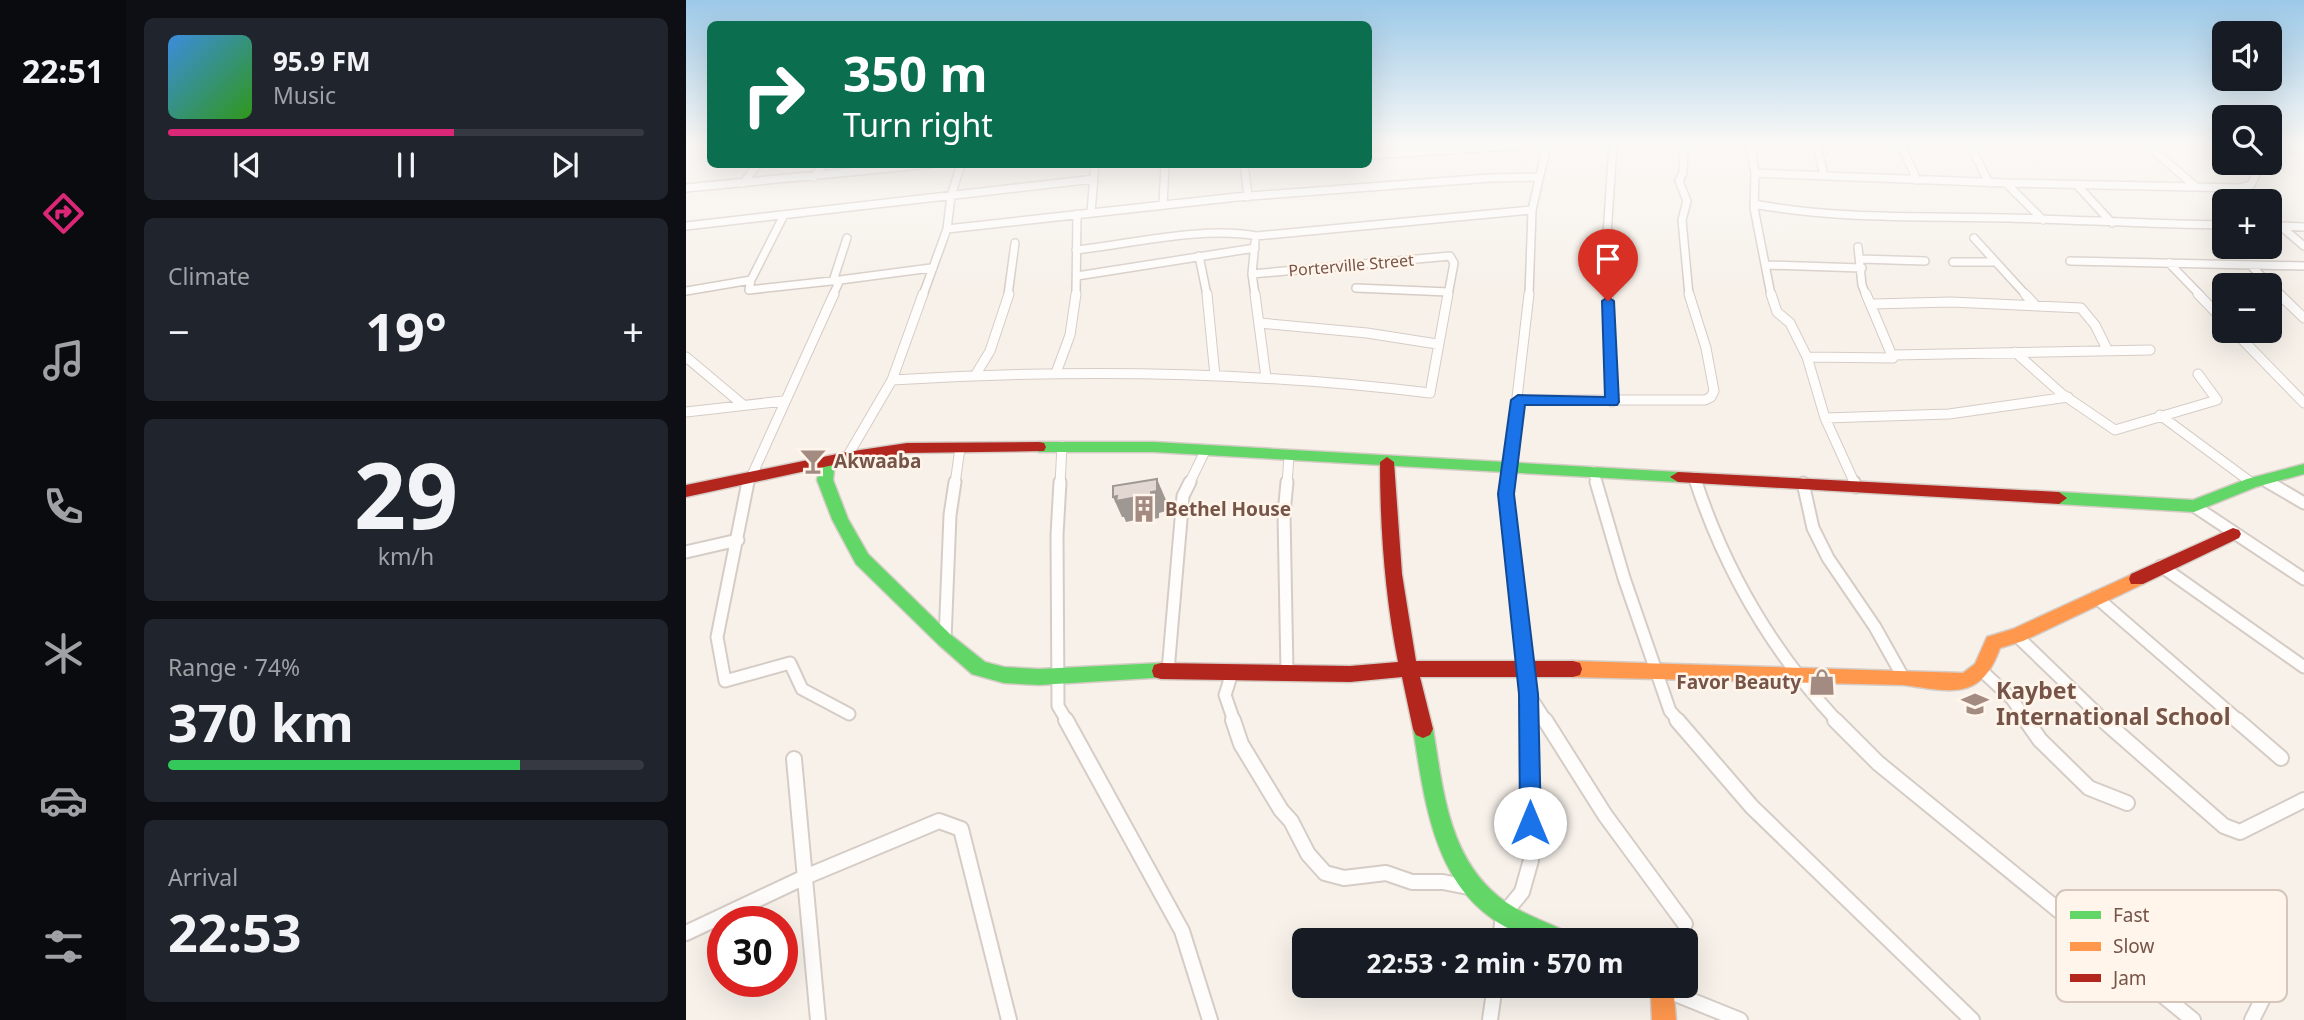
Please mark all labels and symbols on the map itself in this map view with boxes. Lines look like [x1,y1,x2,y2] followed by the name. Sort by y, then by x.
[1578,229,1638,301] pin
[1287,249,1415,281] street label: Porterville Street
[798,446,828,476] bar icon: Akwaaba
[834,448,921,474] place label: Akwaaba
[1129,494,1159,524] building icon: Bethel House
[1165,496,1291,522] place label: Bethel House
[1807,667,1837,697] shop icon: Favor Beauty
[1676,669,1801,695] place label: Favor Beauty
[1996,674,2231,732] place label: Kaybet International School
[1960,689,1990,719] school or university icon: Kaybet International School
[1493,786,1567,860] position arrow
[2056,890,2287,1002] legend
[2113,902,2150,928] text: Fast
[707,906,798,997] speed limit sign: 30
[2113,933,2154,959] text: Slow
[2111,965,2147,991] text: Jam

